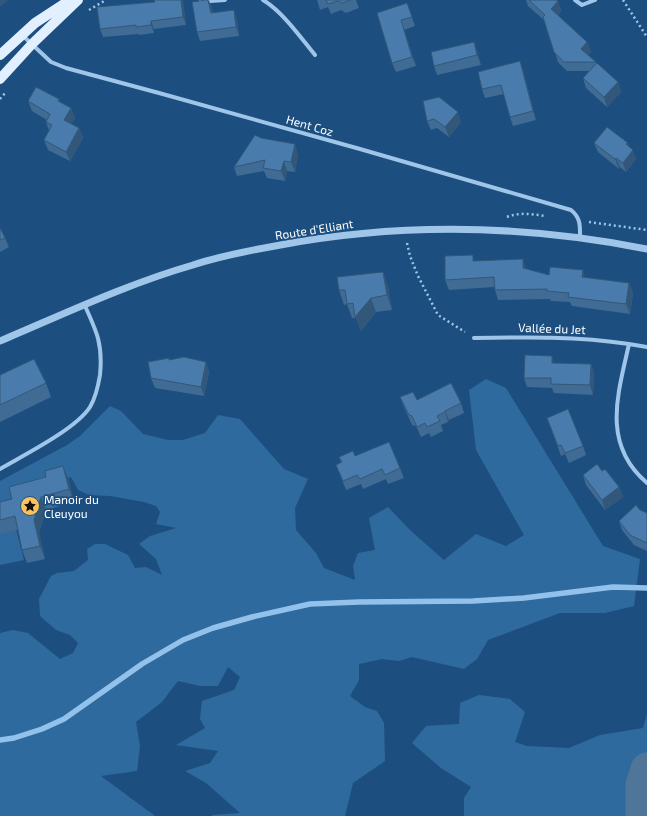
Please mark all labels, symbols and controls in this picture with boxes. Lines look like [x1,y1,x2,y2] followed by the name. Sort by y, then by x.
[285,112,335,138] street label: Hent Coz
[274,216,355,242] street label: Route d'Elliant
[518,320,586,336] street label: Vallée du Jet
[44,492,99,520] place label: Manoir du Cleuyou
[19,495,41,517] place icon: Manoir du Cleuyou

